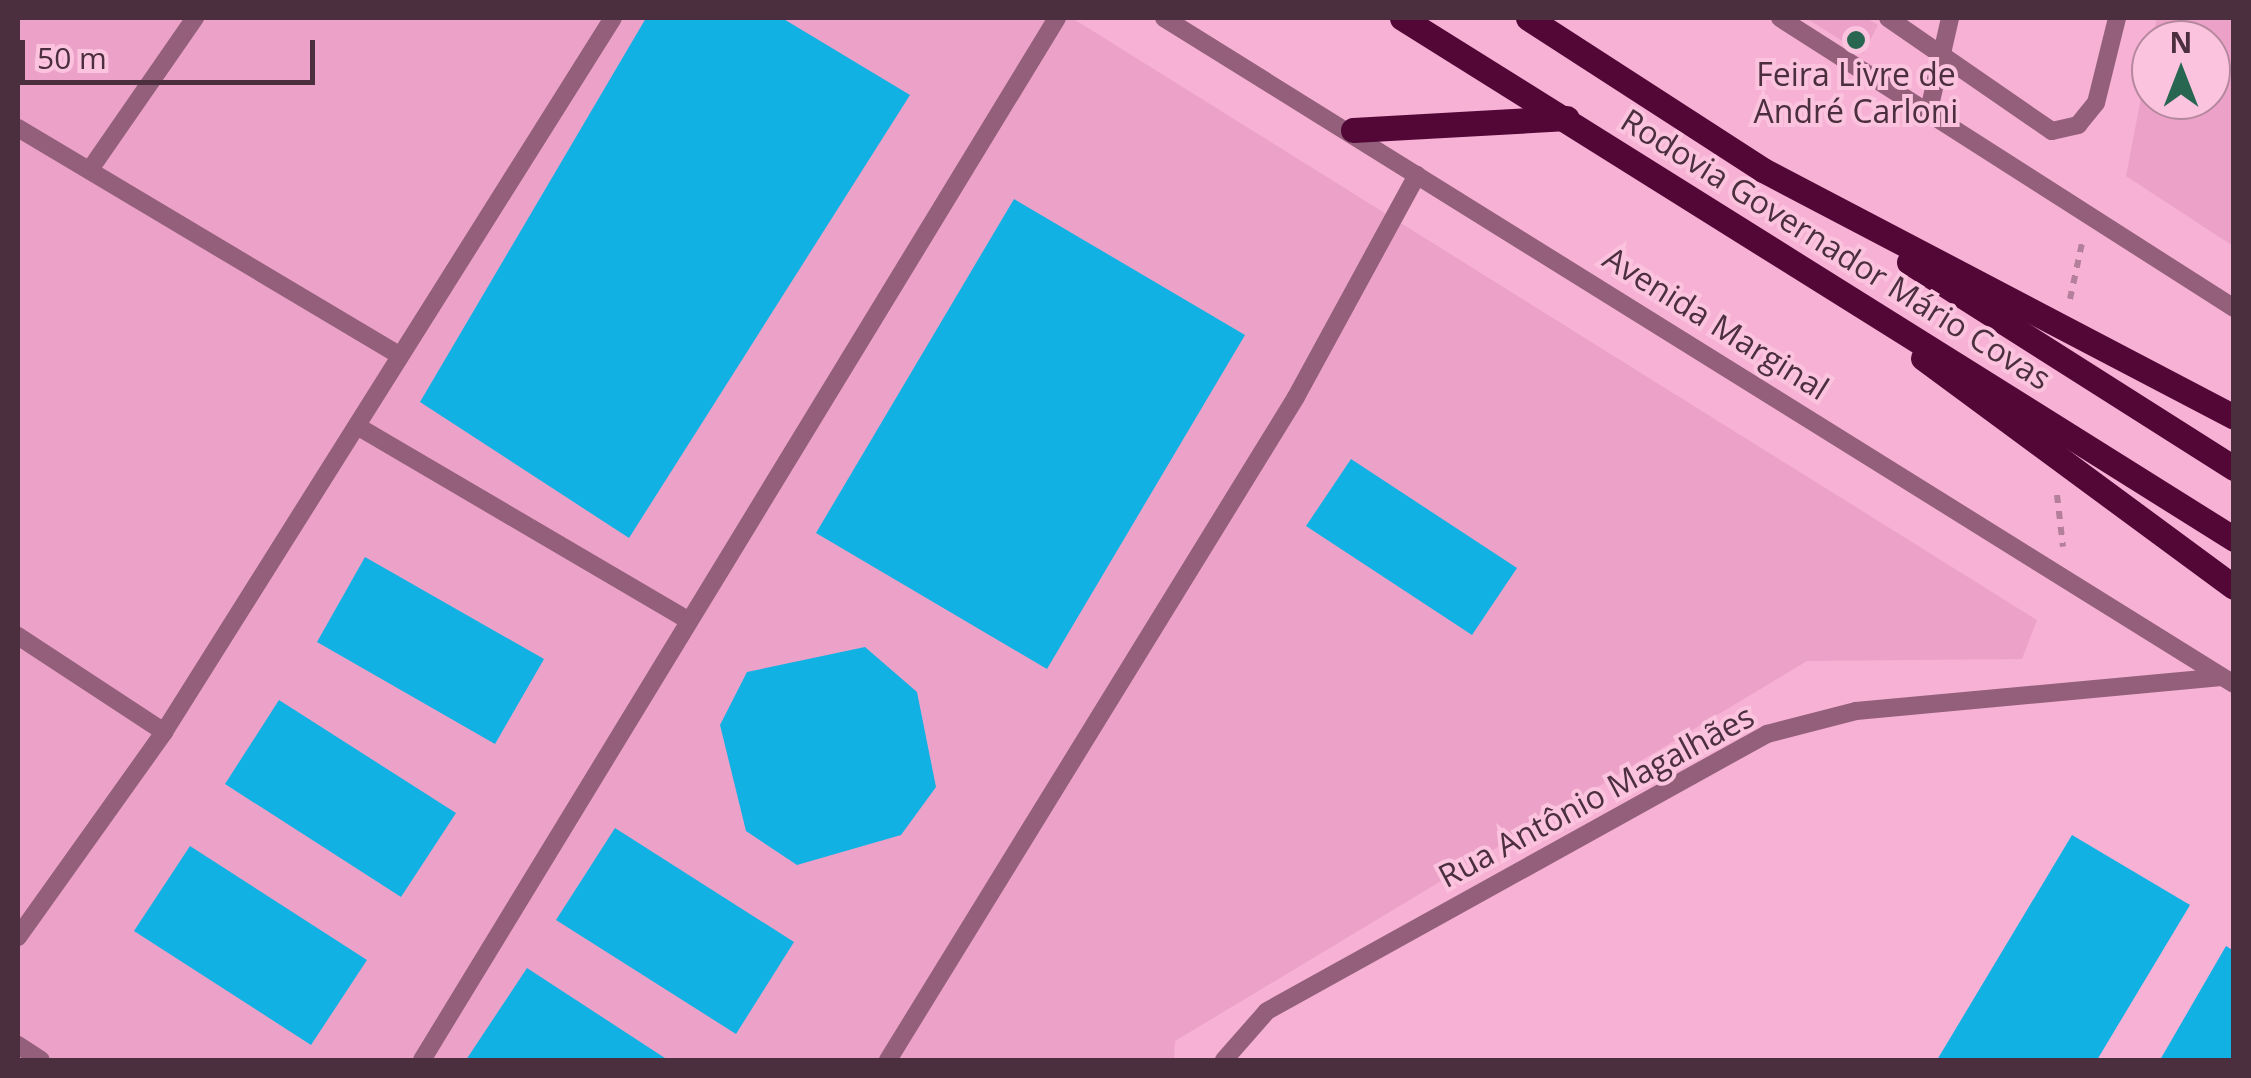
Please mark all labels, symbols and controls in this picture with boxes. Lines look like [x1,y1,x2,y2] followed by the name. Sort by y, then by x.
[25,20,320,82] scale bar
[2131,20,2231,120] north arrow
[2170,23,2192,61] text: N
[1845,29,1867,51] marker: Feira Livre de André Carloni
[37,37,107,78] text: 50 m
[1754,56,1958,131] place label: Feira Livre de André Carloni
[1614,101,2058,397] street label: Rodovia Governador Mário Covas
[1596,238,1836,408] street label: Avenida Marginal
[1432,696,1760,896] street label: Rua Antônio Magalhães

